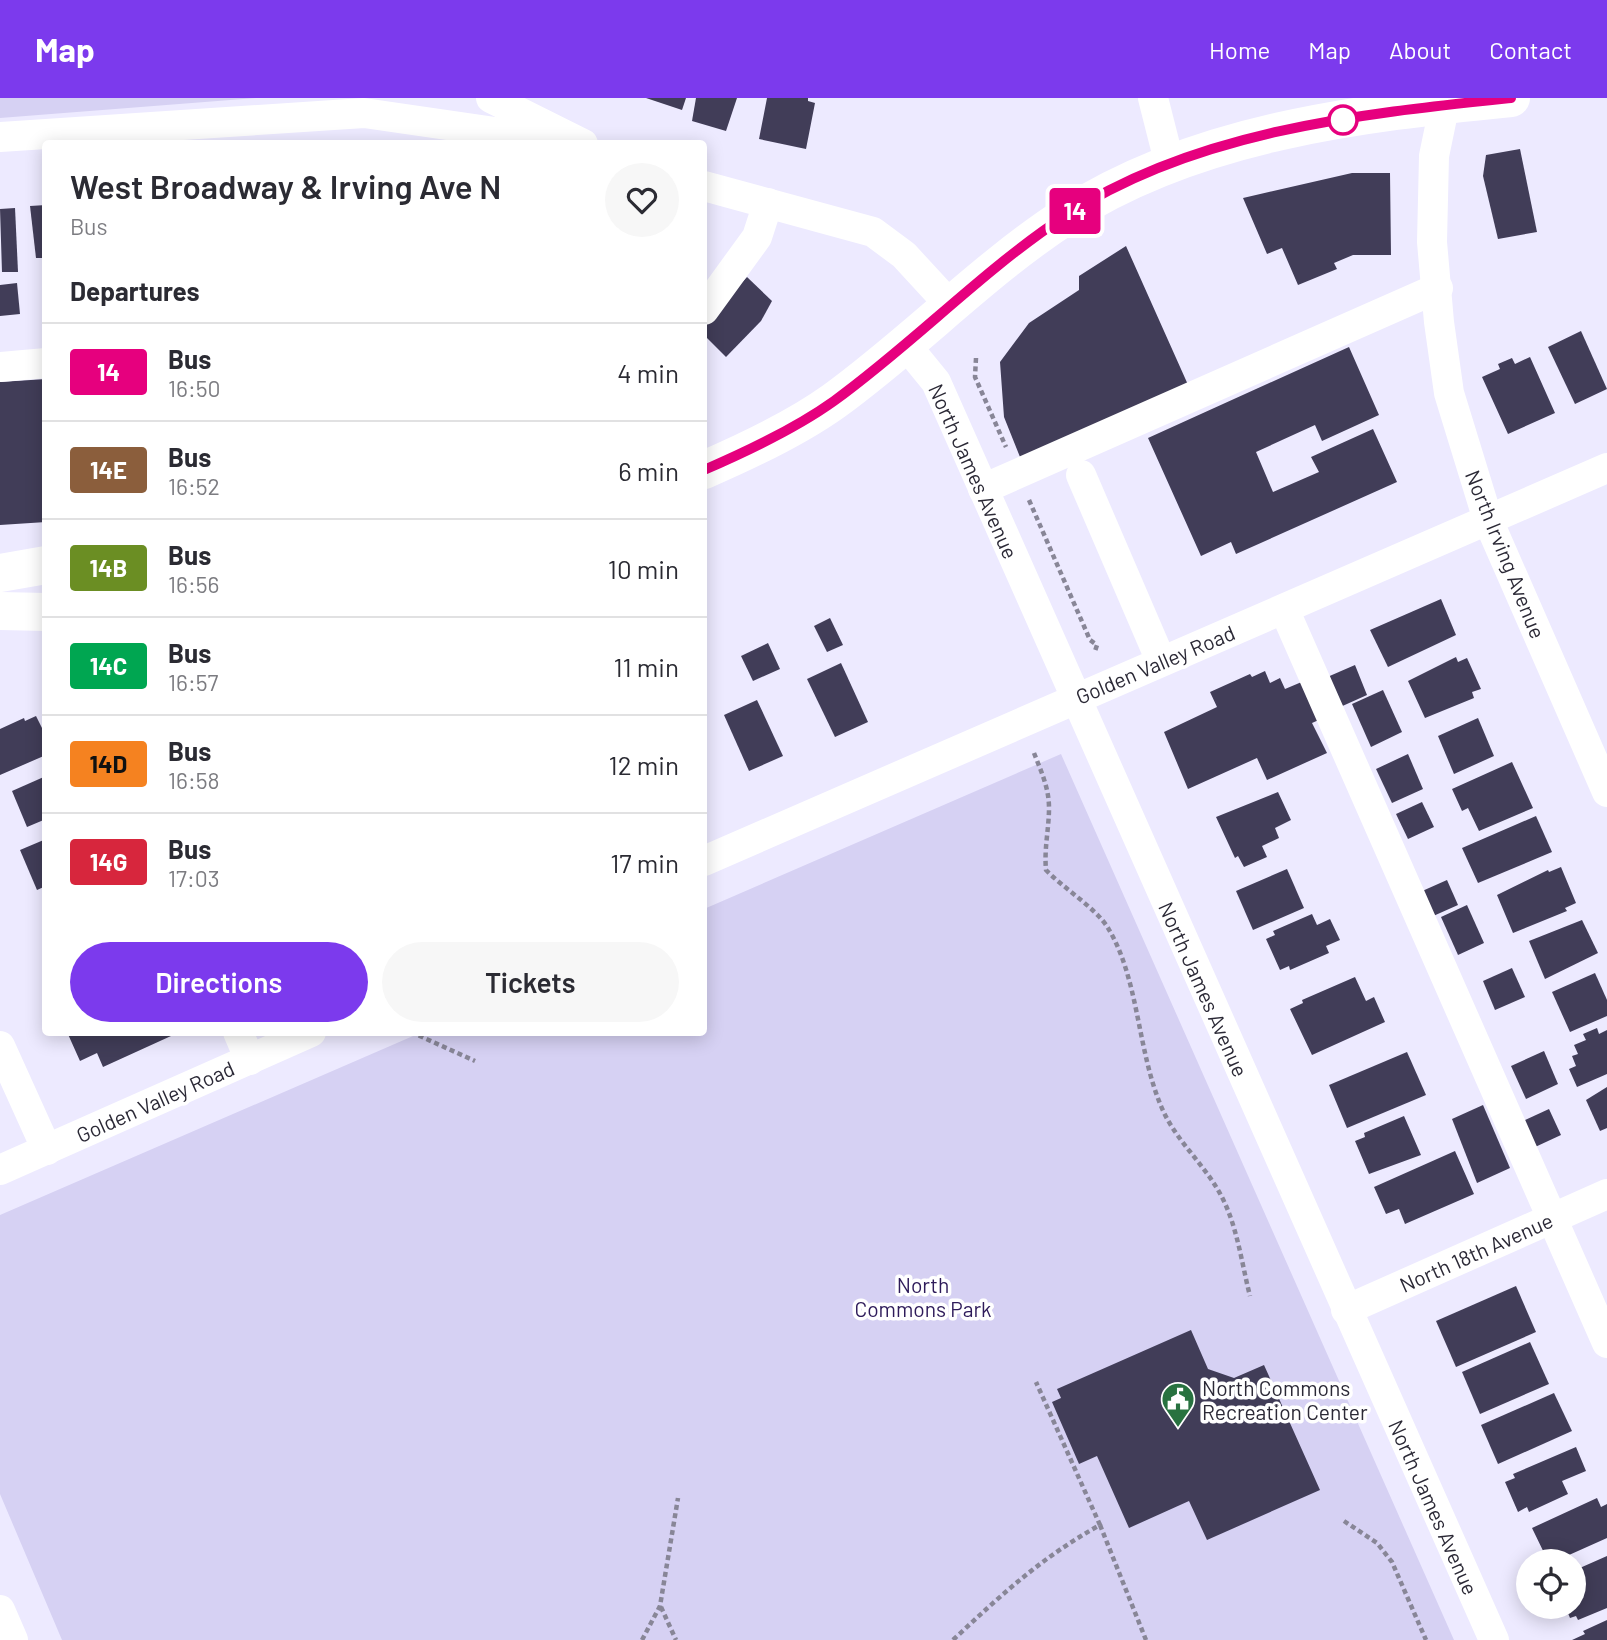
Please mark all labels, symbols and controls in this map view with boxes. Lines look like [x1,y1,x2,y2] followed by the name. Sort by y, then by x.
[35,29,95,69] text: Map
[1209,35,1270,64] text: Home
[1308,35,1351,64] text: Map
[1389,35,1451,64] text: About
[1489,35,1572,64] text: Contact
[1328,105,1358,135] unlabelled marker
[605,163,679,237] button: heart
[70,166,501,206] text: West Broadway & Irving Ave N
[1044,188,1106,234] line badge: 14
[1063,196,1087,225] text: 14
[70,212,108,240] text: Bus
[70,275,200,306] text: Departures
[168,343,211,374] text: Bus
[97,357,120,386] text: 14
[617,357,679,388] text: 4 min
[168,374,221,402] text: 16:50
[924,380,1024,562] street label: North James Avenue
[168,441,211,472] text: Bus
[90,455,127,484] text: 14E
[618,455,679,486] text: 6 min
[1461,466,1551,642] street label: North Irving Avenue
[168,472,220,500] text: 16:52
[168,539,211,570] text: Bus
[90,553,127,582] text: 14B
[608,553,679,584] text: 10 min
[168,570,219,598] text: 16:56
[1072,619,1238,709] street label: Golden Valley Road
[168,637,211,668] text: Bus
[90,651,127,680] text: 14C
[613,651,679,682] text: 11 min
[168,668,218,696] text: 16:57
[168,735,211,766] text: Bus
[90,749,127,778] text: 14D
[609,749,679,780] text: 12 min
[168,766,220,794] text: 16:58
[168,833,211,864] text: Bus
[90,847,127,876] text: 14G
[610,847,679,878] text: 17 min
[168,864,220,892] text: 17:03
[1154,898,1254,1080] street label: North James Avenue
[70,942,368,1022] button: Directions
[382,942,679,1022] button: Tickets
[72,1055,238,1147] street label: Golden Valley Road
[1396,1207,1556,1297] street label: North 18th Avenue
[854,1272,992,1321] park label: North Commons Park
[1202,1375,1368,1424] place label: North Commons Recreation Center
[1159,1380,1197,1429] public building icon: North Commons Recreation Center
[1384,1416,1484,1598] street label: North James Avenue
[1516,1549,1586,1619] map controls
[1516,1549,1586,1619] button: locate

